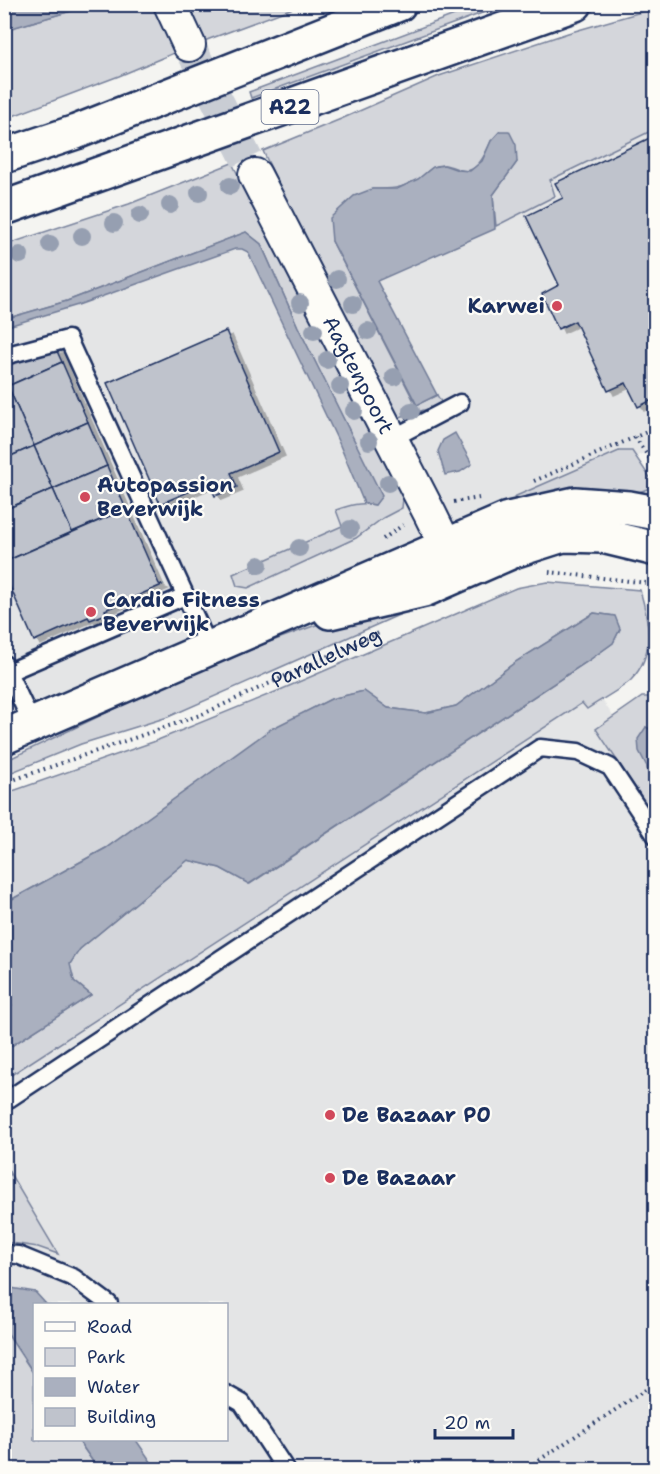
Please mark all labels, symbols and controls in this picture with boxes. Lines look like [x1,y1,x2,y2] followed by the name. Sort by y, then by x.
[262,90,318,124] road number: A22
[468,292,545,320] place label: Karwei
[550,299,564,313] marker: Karwei
[316,311,400,439] street label: Aagtenpoort
[97,471,233,523] place label: Autopassion Beverwijk
[78,490,92,504] marker: Autopassion Beverwijk
[103,586,260,638] place label: Cardio Fitness Beverwijk
[84,605,98,619] marker: Cardio Fitness Beverwijk
[266,620,385,695] street label: Parallelweg
[342,1101,491,1129] place label: De Bazaar P0
[323,1108,337,1122] marker: De Bazaar P0
[342,1164,456,1192] place label: De Bazaar
[323,1171,337,1185] marker: De Bazaar
[33,1303,228,1441] legend
[87,1315,132,1339] text: Road
[87,1345,126,1369] text: Park
[87,1375,140,1399] text: Water
[435,1402,513,1440] scale bar
[87,1405,156,1429] text: Building
[444,1411,490,1435] text: 20 m

